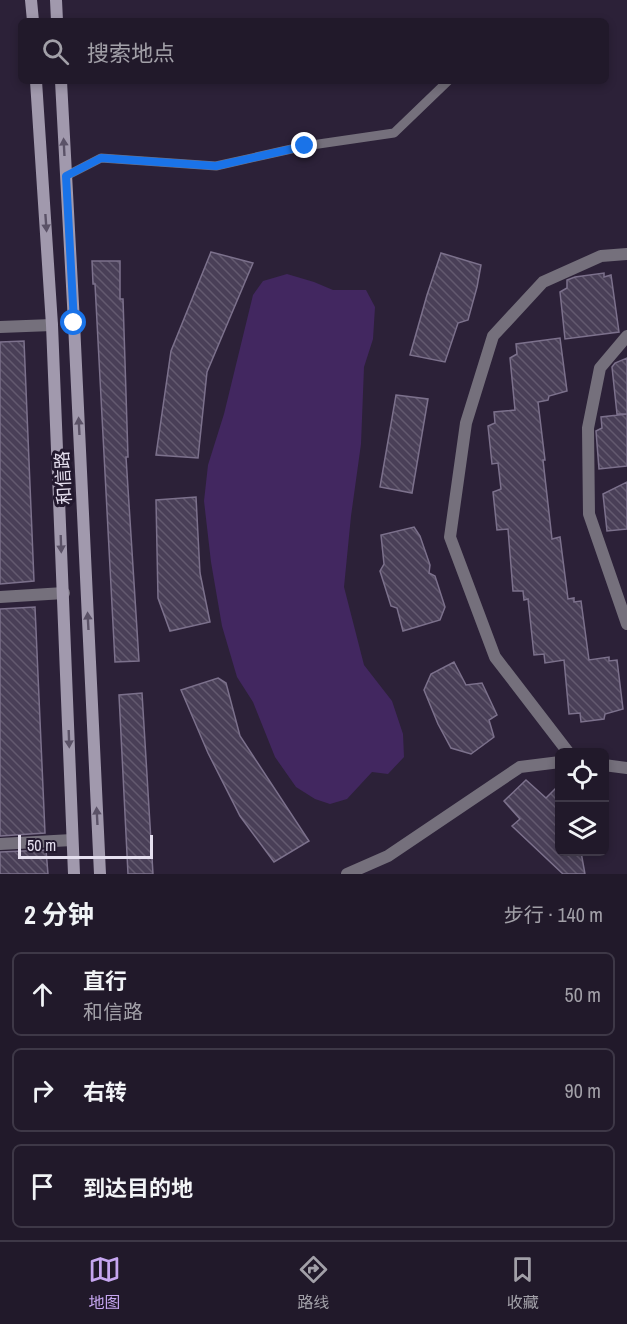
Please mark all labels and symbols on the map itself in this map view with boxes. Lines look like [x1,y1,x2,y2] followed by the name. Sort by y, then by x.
[291,132,317,158] route end
[60,138,69,157] one-way arrow
[41,214,50,233] one-way arrow
[60,309,86,335] route start
[74,416,83,435] one-way arrow
[49,450,77,506] street label: 和信路
[57,534,66,553] one-way arrow
[83,611,92,630] one-way arrow
[64,729,73,748] one-way arrow
[93,806,102,825] one-way arrow
[18,832,153,860] scale bar

